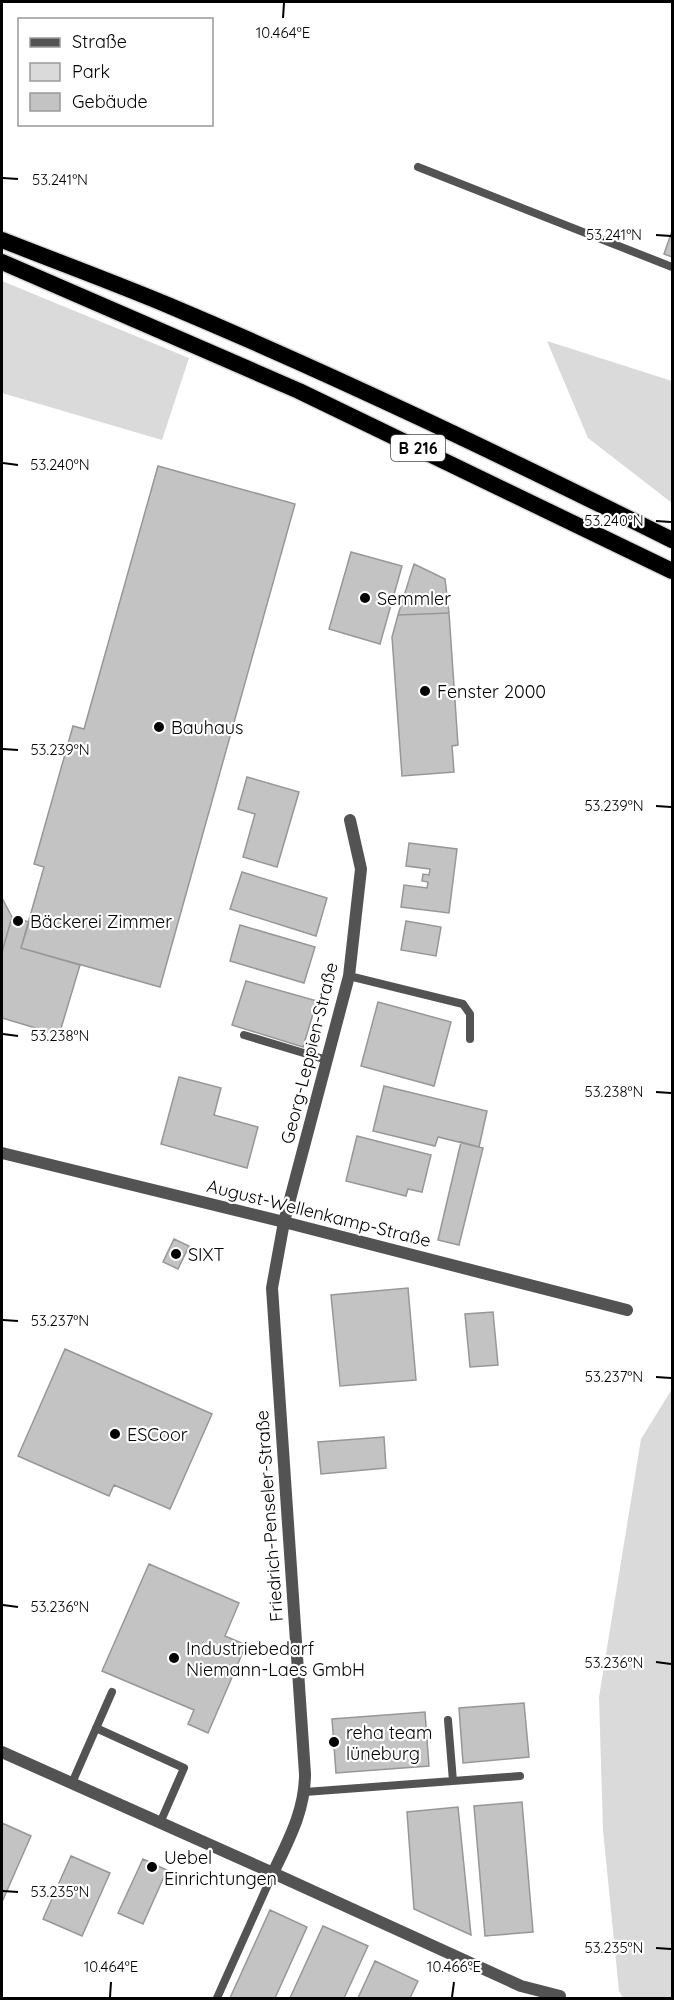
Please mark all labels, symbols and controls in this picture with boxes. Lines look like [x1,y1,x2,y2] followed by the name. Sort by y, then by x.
[18,18,213,126] legend
[256,23,310,42] text: 10.464°E
[72,30,127,53] text: Straße
[72,60,110,83] text: Park
[72,90,148,113] text: Gebäude
[32,170,88,189] text: 53.241°N
[586,225,642,244] text: 53.241°N
[391,435,445,461] road number: B 216
[30,455,90,474] text: 53.240°N
[584,511,644,530] text: 53.240°N
[377,587,451,610] place label: Semmler
[358,591,372,605] marker: Semmler
[437,680,546,703] place label: Fenster 2000
[418,684,432,698] marker: Fenster 2000
[171,716,243,739] place label: Bauhaus
[152,720,166,734] marker: Bauhaus
[30,740,90,759] text: 53.239°N
[584,796,644,815] text: 53.239°N
[30,910,172,933] place label: Bäckerei Zimmer
[11,914,25,928] marker: Bäckerei Zimmer
[275,960,343,1146] street label: Georg-Leppien-Straße
[31,1026,89,1045] text: 53.238°N
[585,1082,643,1101] text: 53.238°N
[205,1174,433,1252] street label: August-Wellenkamp-Straße
[188,1243,225,1266] place label: SIXT
[169,1247,183,1261] marker: SIXT
[31,1311,89,1330] text: 53.237°N
[585,1367,643,1386] text: 53.237°N
[250,1409,288,1623] street label: Friedrich-Penseler-Straße
[127,1423,188,1446] place label: ESCoor
[108,1427,122,1441] marker: ESCoor
[31,1597,89,1616] text: 53.236°N
[186,1637,365,1681] place label: Industriebedarf Niemann-Laes GmbH
[167,1651,181,1665] marker: Industriebedarf Niemann-Laes GmbH
[585,1653,643,1672] text: 53.236°N
[346,1721,432,1765] place label: reha team lüneburg
[327,1735,341,1749] marker: reha team lüneburg
[164,1846,277,1890] place label: Uebel Einrichtungen
[145,1860,159,1874] marker: Uebel Einrichtungen
[31,1882,90,1901] text: 53.235°N
[585,1938,644,1957] text: 53.235°N
[84,1957,138,1976] text: 10.464°E
[427,1957,481,1976] text: 10.466°E

